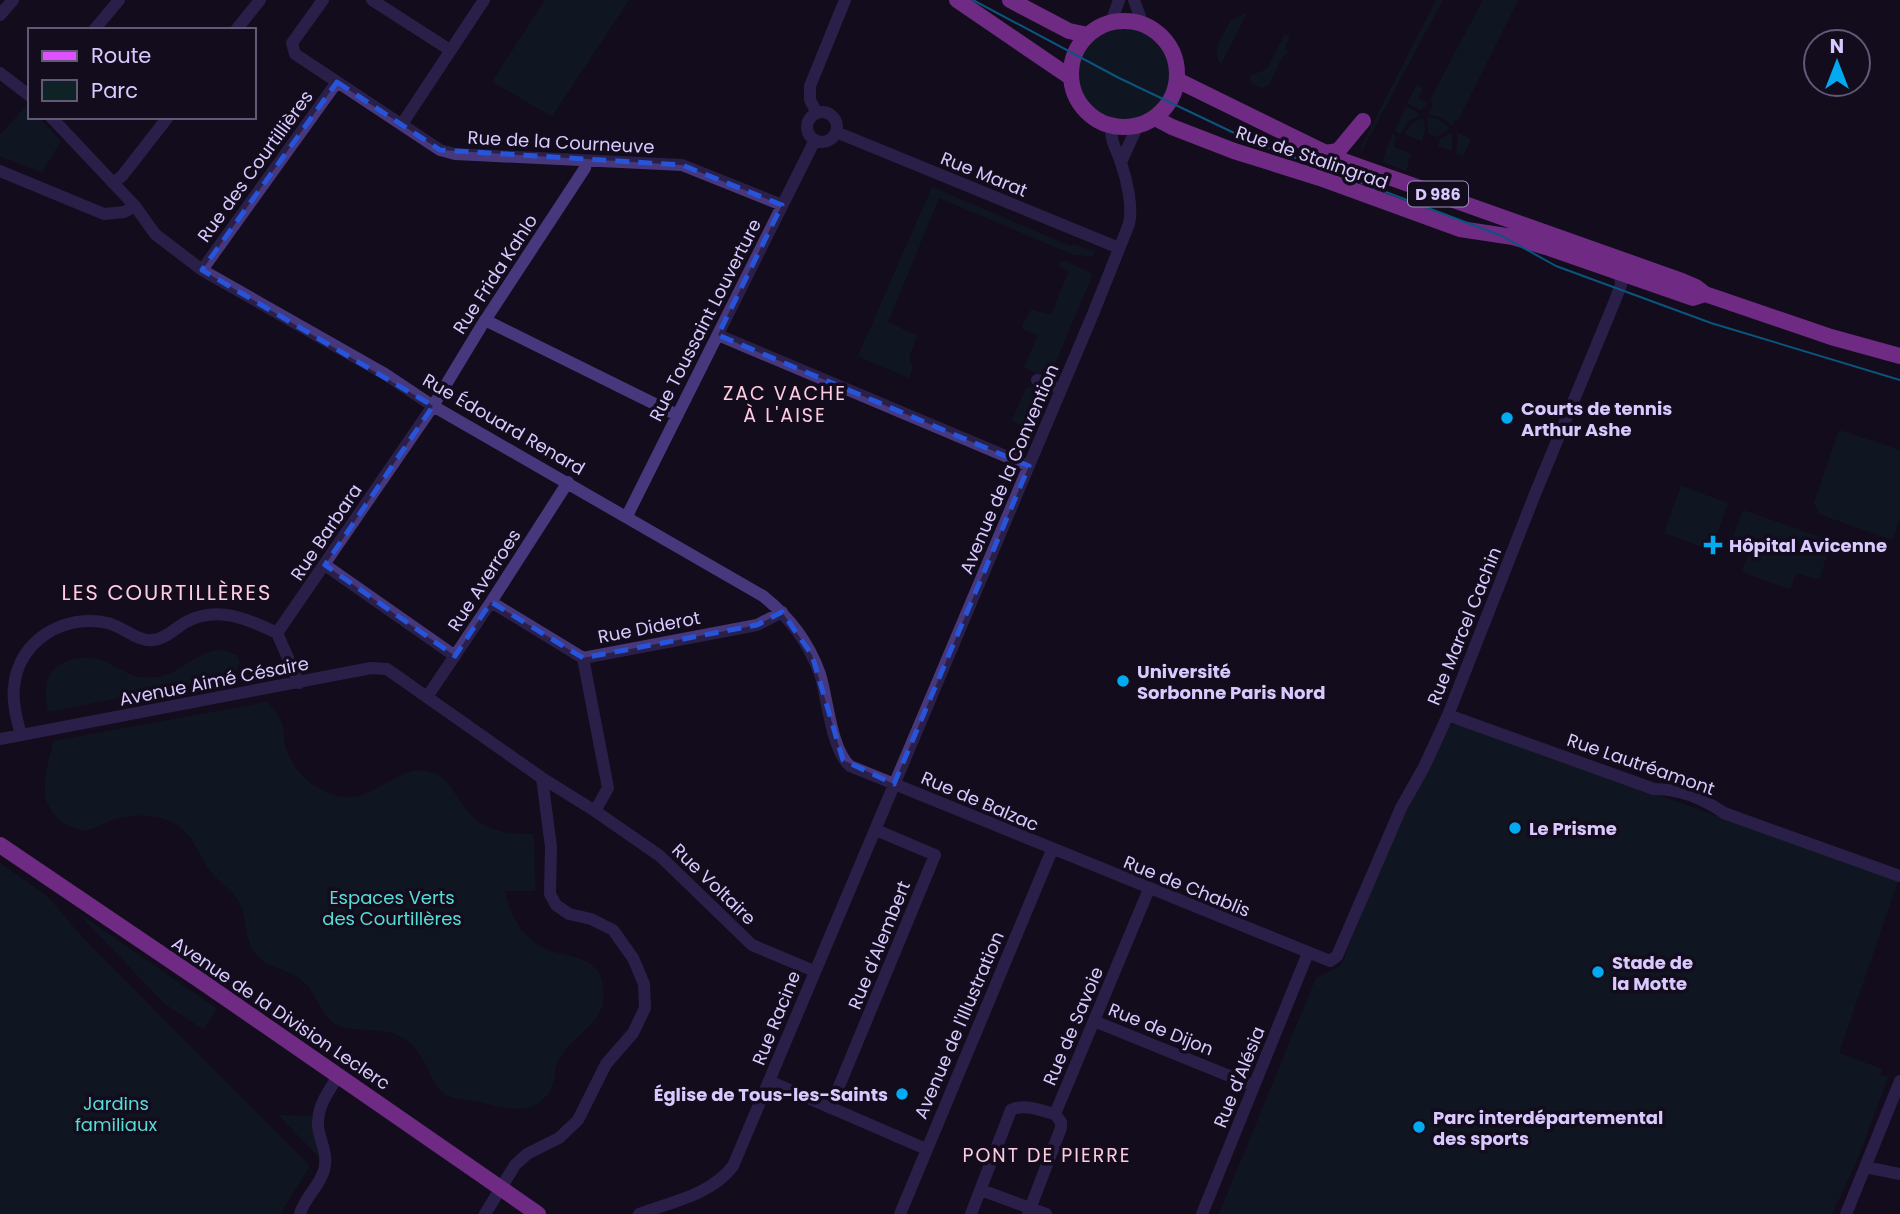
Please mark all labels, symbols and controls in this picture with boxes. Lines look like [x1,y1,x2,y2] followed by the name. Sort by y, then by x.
[28,28,256,119] legend
[1802,28,1872,98] north arrow
[1830,33,1844,60] text: N
[91,41,151,70] text: Route
[91,76,138,105] text: Parc
[191,85,319,247] street label: Rue des Courtillières
[1233,119,1391,195] street label: Rue de Stalingrad
[467,125,655,159] street label: Rue de la Courneuve
[937,145,1031,203] street label: Rue Marat
[1408,182,1468,206] road number: D 986
[447,209,543,339] street label: Rue Frida Kahlo
[643,214,767,426] street label: Rue Toussaint Louverture
[953,360,1065,578] street label: Avenue de la Convention
[418,367,590,481] street label: Rue Édouard Renard
[723,380,847,429] district label: ZAC VACHE À L'AISE
[1521,396,1672,442] place label: Courts de tennis Arthur Ashe
[1499,410,1515,426] marker: Courts de tennis Arthur Ashe
[284,479,368,585] street label: Rue Barbara
[442,524,526,636] street label: Rue Averroes
[1729,533,1887,558] place label: Hôpital Avicenne
[1703,535,1723,555] marker: Hôpital Avicenne
[1421,543,1507,709] street label: Rue Marcel Cachin
[62,578,272,607] district label: LES COURTILLÈRES
[596,605,702,649] street label: Rue Diderot
[117,650,311,712] street label: Avenue Aimé Césaire
[1137,659,1325,705] place label: Université Sorbonne Paris Nord
[1115,673,1131,689] marker: Université Sorbonne Paris Nord
[1564,727,1718,801] street label: Rue Lautréamont
[917,765,1043,837] street label: Rue de Balzac
[1529,816,1617,841] place label: Le Prisme
[1507,820,1523,836] marker: Le Prisme
[667,838,761,930] street label: Rue Voltaire
[1120,849,1254,923] street label: Rue de Chablis
[842,877,916,1013] street label: Rue d'Alembert
[322,885,462,931] park label: Espaces Verts des Courtillères
[908,927,1010,1123] street label: Avenue de l'Illustration
[167,930,395,1096] street label: Avenue de la Division Leclerc
[1612,950,1693,996] place label: Stade de la Motte
[1037,963,1109,1089] street label: Rue de Savoie
[1590,964,1606,980] marker: Stade de la Motte
[746,967,806,1069] street label: Rue Racine
[1105,997,1217,1061] street label: Rue de Dijon
[1207,1023,1271,1131] street label: Rue d'Alésia
[654,1082,888,1107] place label: Église de Tous-les-Saints
[894,1086,910,1102] marker: Église de Tous-les-Saints
[75,1091,157,1137] park label: Jardins familiaux
[1433,1105,1663,1151] place label: Parc interdépartemental des sports
[1411,1119,1427,1135] marker: Parc interdépartemental des sports
[962,1142,1132,1169] district label: PONT DE PIERRE

